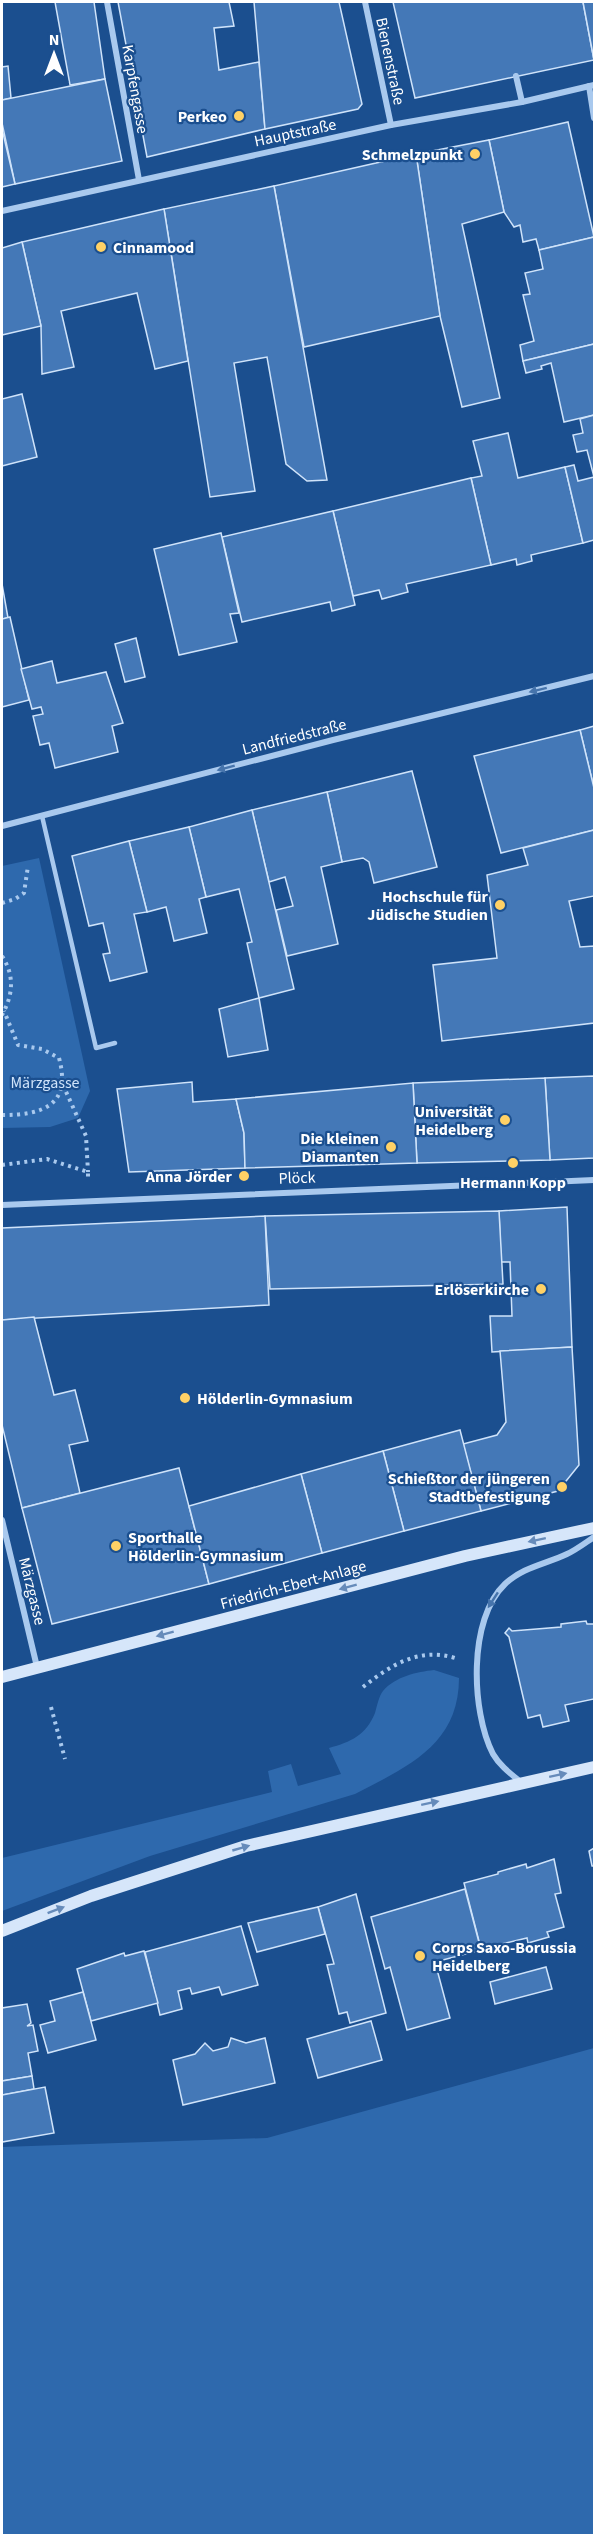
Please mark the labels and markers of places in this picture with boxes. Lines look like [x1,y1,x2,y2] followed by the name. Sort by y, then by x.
[178,106,227,128] place label: Perkeo
[232,109,246,123] marker: Perkeo
[362,144,463,166] place label: Schmelzpunkt
[468,147,482,161] marker: Schmelzpunkt
[113,237,194,259] place label: Cinnamood
[94,240,108,254] marker: Cinnamood
[367,886,489,926] place label: Hochschule für Jüdische Studien
[493,898,507,912] marker: Hochschule für Jüdische Studien
[414,1101,493,1141] place label: Universität Heidelberg
[498,1113,512,1127] marker: Universität Heidelberg
[300,1128,379,1168] place label: Die kleinen Diamanten
[384,1140,398,1154] marker: Die kleinen Diamanten
[506,1156,520,1170] marker: Hermann Kopp
[145,1166,233,1188] place label: Anna Jörder
[237,1169,251,1183] marker: Anna Jörder
[460,1172,566,1194] place label: Hermann Kopp
[434,1279,529,1301] place label: Erlöserkirche
[534,1282,548,1296] marker: Erlöserkirche
[197,1388,353,1410] place label: Hölderlin-Gymnasium
[178,1391,192,1405] marker: Hölderlin-Gymnasium
[388,1468,550,1508] place label: Schießtor der jüngeren Stadtbefestigung
[555,1480,569,1494] marker: Schießtor der jüngeren Stadtbefestigung
[128,1527,284,1567] place label: Sporthalle Hölderlin-Gymnasium
[109,1539,123,1553] marker: Sporthalle Hölderlin-Gymnasium
[432,1937,576,1977] place label: Corps Saxo-Borussia Heidelberg
[413,1949,427,1963] marker: Corps Saxo-Borussia Heidelberg

